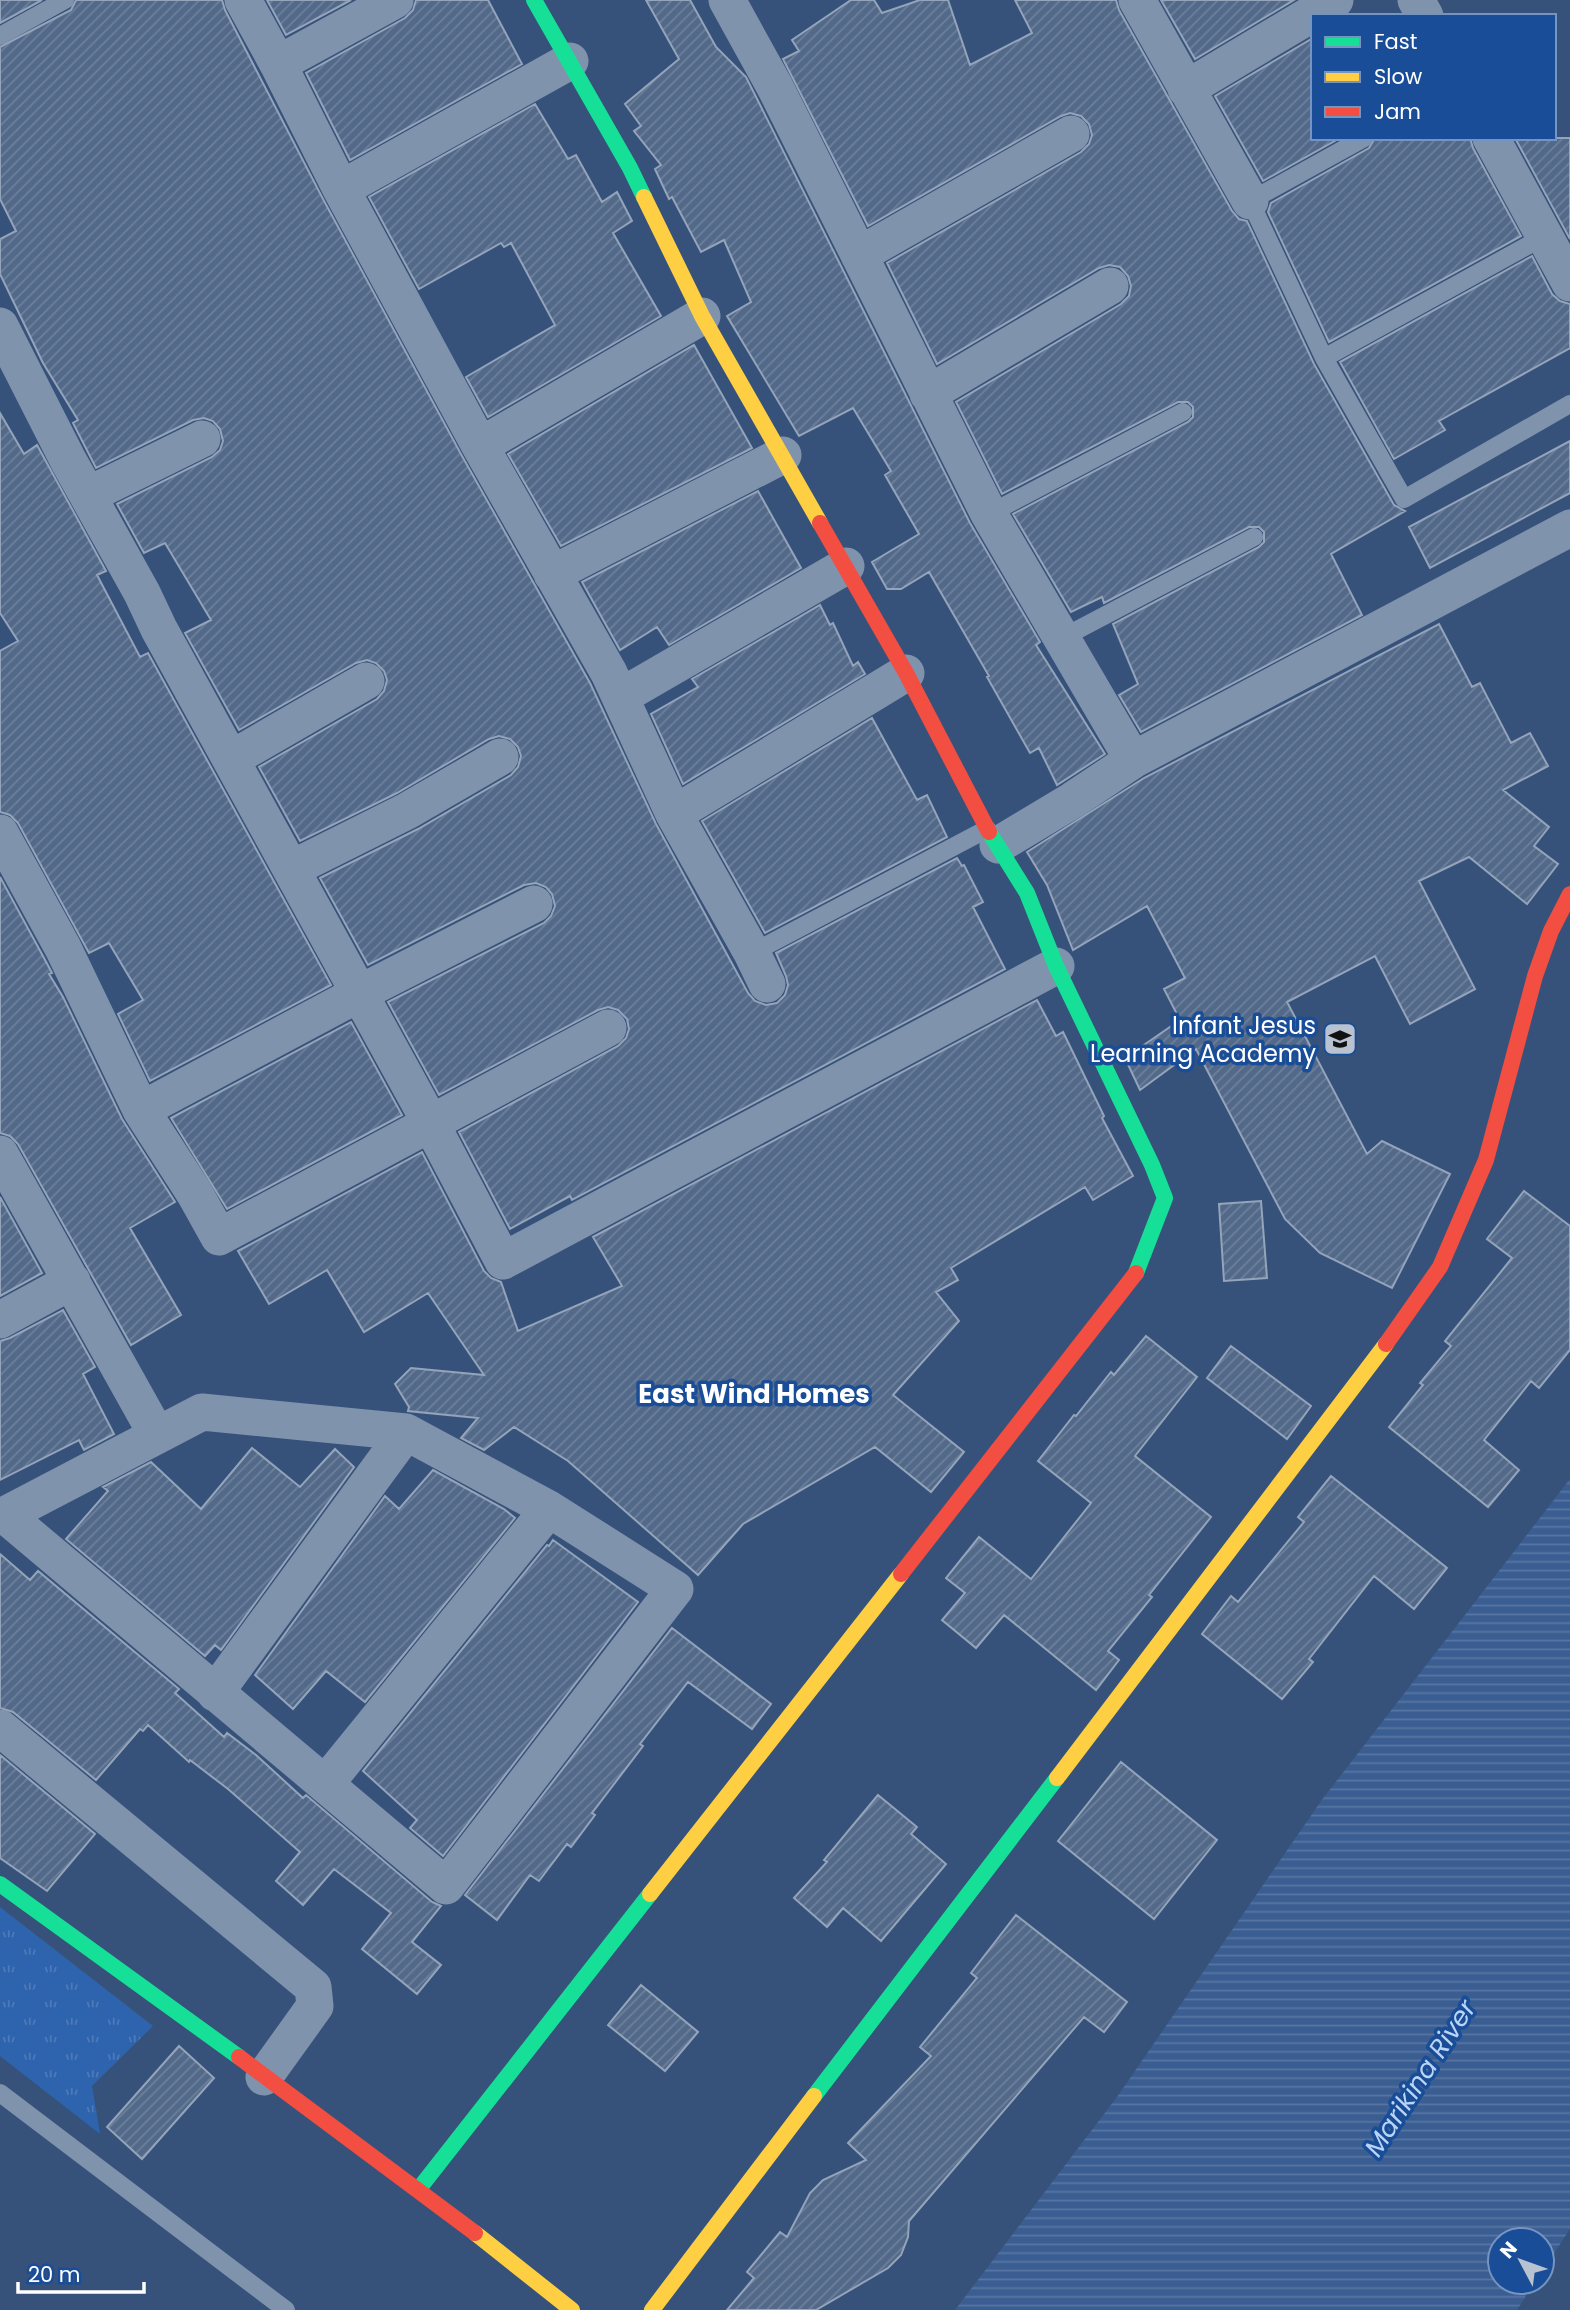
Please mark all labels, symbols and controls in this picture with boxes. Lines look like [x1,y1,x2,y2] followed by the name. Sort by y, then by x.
[1311,14,1556,140] legend
[1374,27,1417,56] text: Fast
[1374,62,1422,91] text: Slow
[1374,97,1421,126] text: Jam
[1090,1009,1316,1070] place label: Infant Jesus Learning Academy
[1321,1020,1359,1058] school or university icon: Infant Jesus Learning Academy
[638,1376,870,1412] district label: East Wind Homes
[1356,1991,1485,2163] water label: Marikina River
[1486,2226,1556,2296] north arrow
[1494,2236,1523,2264] text: N
[18,2250,144,2294] scale bar
[28,2260,81,2289] text: 20 m

